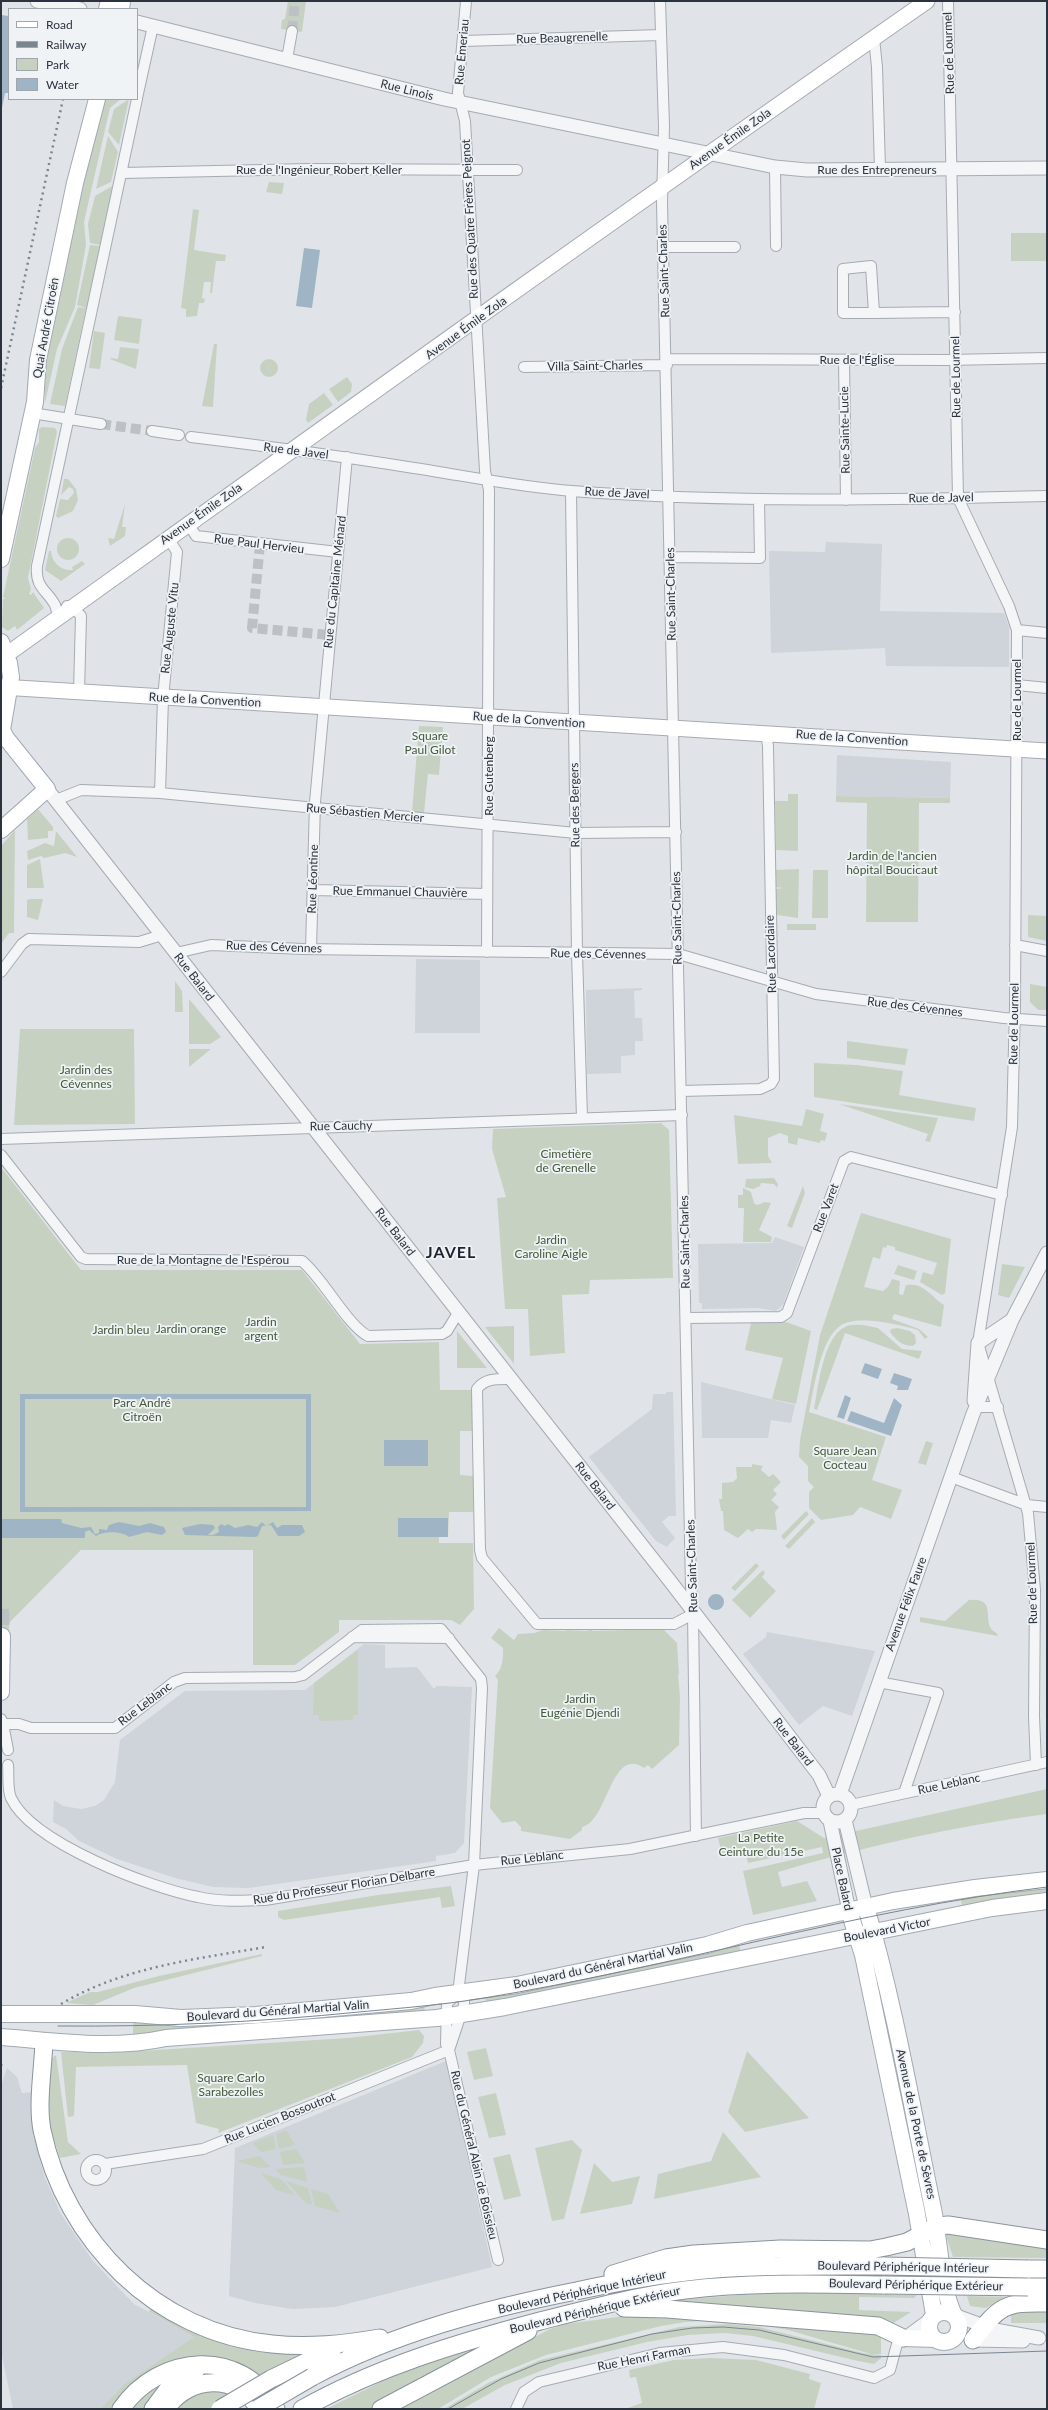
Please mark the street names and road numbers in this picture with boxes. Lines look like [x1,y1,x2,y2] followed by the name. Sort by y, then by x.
[940,12,958,94] street label: Rue de Lourmel
[452,18,472,86] street label: Rue Emeriau
[516,29,608,47] street label: Rue Beaugrenelle
[379,76,435,104] street label: Rue Linois
[686,105,774,173] street label: Avenue Émile Zola
[459,139,481,299] street label: Rue des Quatre Frères Peignot
[236,163,402,177] street label: Rue de l'Ingénieur Robert Keller
[817,163,937,177] street label: Rue des Entrepreneurs
[655,224,673,318] street label: Rue Saint-Charles
[30,276,62,380] street label: Quai André Citroën
[422,294,510,362] street label: Avenue Émile Zola
[948,336,964,418] street label: Rue de Lourmel
[819,353,895,367] street label: Rue de l'Église
[547,358,643,374] street label: Villa Saint-Charles
[837,386,853,474] street label: Rue Sainte-Lucie
[263,440,329,462] street label: Rue de Javel
[157,480,245,548] street label: Avenue Émile Zola
[584,484,650,502] street label: Rue de Javel
[908,490,974,506] street label: Rue de Javel
[321,515,349,649] street label: Rue du Capitaine Ménard
[213,531,305,557] street label: Rue Paul Hervieu
[663,547,679,641] street label: Rue Saint-Charles
[158,582,182,674] street label: Rue Auguste Vitu
[1010,659,1024,741] street label: Rue de Lourmel
[148,690,262,710] street label: Rue de la Convention
[472,709,586,731] street label: Rue de la Convention
[795,727,909,749] street label: Rue de la Convention
[482,736,496,816] street label: Rue Gutenberg
[567,762,583,848] street label: Rue des Bergers
[305,801,425,825] street label: Rue Sébastien Mercier
[305,844,321,914] street label: Rue Léontine
[669,871,685,965] street label: Rue Saint-Charles
[333,884,467,900] street label: Rue Emmanuel Chauvière
[762,915,780,993] street label: Rue Lacordaire
[226,938,322,956] street label: Rue des Cévennes
[550,946,646,962] street label: Rue des Cévennes
[171,950,217,1004] street label: Rue Balard
[1006,983,1022,1065] street label: Rue de Lourmel
[866,994,964,1020] street label: Rue des Cévennes
[310,1118,372,1134] street label: Rue Cauchy
[810,1181,842,1235] street label: Rue Varet
[677,1195,693,1289] street label: Rue Saint-Charles
[372,1205,418,1259] street label: Rue Balard
[117,1253,289,1267] street label: Rue de la Montagne de l'Espérou
[572,1459,618,1513] street label: Rue Balard
[683,1519,701,1613] street label: Rue Saint-Charles
[1023,1542,1041,1624] street label: Rue de Lourmel
[882,1555,930,1653] street label: Avenue Félix Faure
[115,1679,175,1729] street label: Rue Leblanc
[770,1715,816,1769] street label: Rue Balard
[917,1770,981,1798] street label: Rue Leblanc
[828,1846,856,1912] street label: Place Balard
[500,1848,564,1868] street label: Rue Leblanc
[252,1865,436,1907] street label: Rue du Professeur Florian Delbarre
[842,1915,932,1945] street label: Boulevard Victor
[512,1940,694,1992] street label: Boulevard du Général Martial Valin
[186,1997,370,2025] street label: Boulevard du Général Martial Valin
[893,2048,939,2200] street label: Avenue de la Porte de Sèvres
[447,2069,501,2241] street label: Rue du Général Alain de Boissieu
[222,2089,338,2147] street label: Rue Lucien Bossoutrot
[817,2258,989,2276] street label: Boulevard Périphérique Intérieur
[497,2267,667,2317] street label: Boulevard Périphérique Intérieur
[829,2276,1003,2294] street label: Boulevard Périphérique Extérieur
[508,2283,682,2337] street label: Boulevard Périphérique Extérieur
[596,2342,692,2374] street label: Rue Henri Farman

